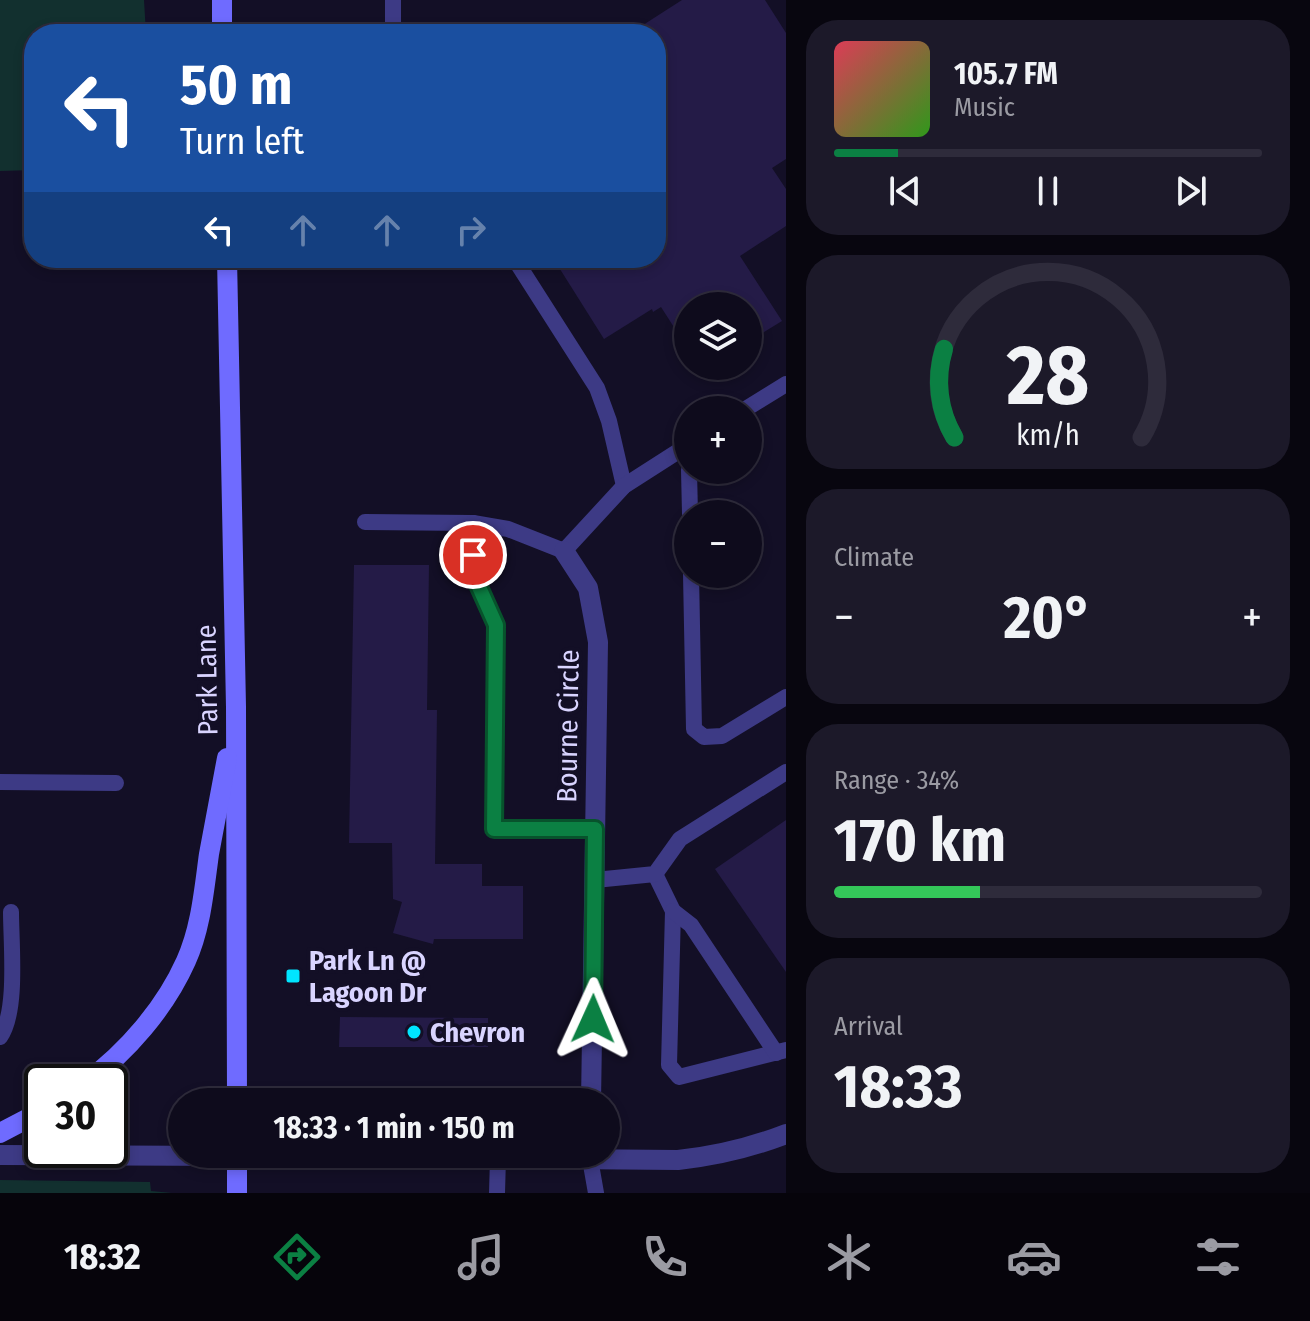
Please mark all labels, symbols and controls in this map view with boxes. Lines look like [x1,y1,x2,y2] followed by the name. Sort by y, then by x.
[180,52,292,119] text: 50 m
[48,56,152,160] icon: left
[954,56,1058,92] text: 105.7 FM
[954,92,1015,123] text: Music
[180,120,304,164] text: Turn left
[883,169,927,213] icon: previous
[1026,169,1070,213] icon: pause
[1169,169,1213,213] icon: next
[197,208,241,252] icon: left
[281,208,325,252] icon: ahead
[365,208,409,252] icon: ahead
[449,208,493,252] icon: right
[674,292,762,588] map controls
[674,292,762,380] button: layers
[1006,325,1089,425] text: 28
[674,396,762,484] button: +
[1016,418,1080,453] text: km/h
[674,500,762,588] button: −
[439,521,507,589] pin
[451,533,495,577] icon: arrive
[834,542,914,573] text: Climate
[1004,582,1092,654] text: 20°
[834,591,854,644] text: −
[1242,591,1262,644] text: +
[190,624,224,736] street label: Park Lane
[550,649,586,803] street label: Bourne Circle
[834,765,959,796] text: Range · 34%
[834,805,1006,877] text: 170 km
[309,944,427,1009] place label: Park Ln @ Lagoon Dr
[284,967,302,985] marker: Park Ln @ Lagoon Dr
[551,977,635,1061] position arrow
[834,1011,903,1042] text: Arrival
[430,1016,525,1049] place label: Chevron
[405,1023,423,1041] marker: Chevron
[834,1051,963,1123] text: 18:33
[24,1064,128,1168] speed limit sign: 30
[273,1110,515,1146] text: 18:33 · 1 min · 150 m
[269,1229,325,1285] icon: directions
[453,1229,509,1285] icon: music
[637,1229,693,1285] icon: phone
[821,1229,877,1285] icon: climate
[1006,1229,1062,1285] icon: car
[1190,1229,1246,1285] icon: filters
[64,1235,141,1279] text: 18:32

